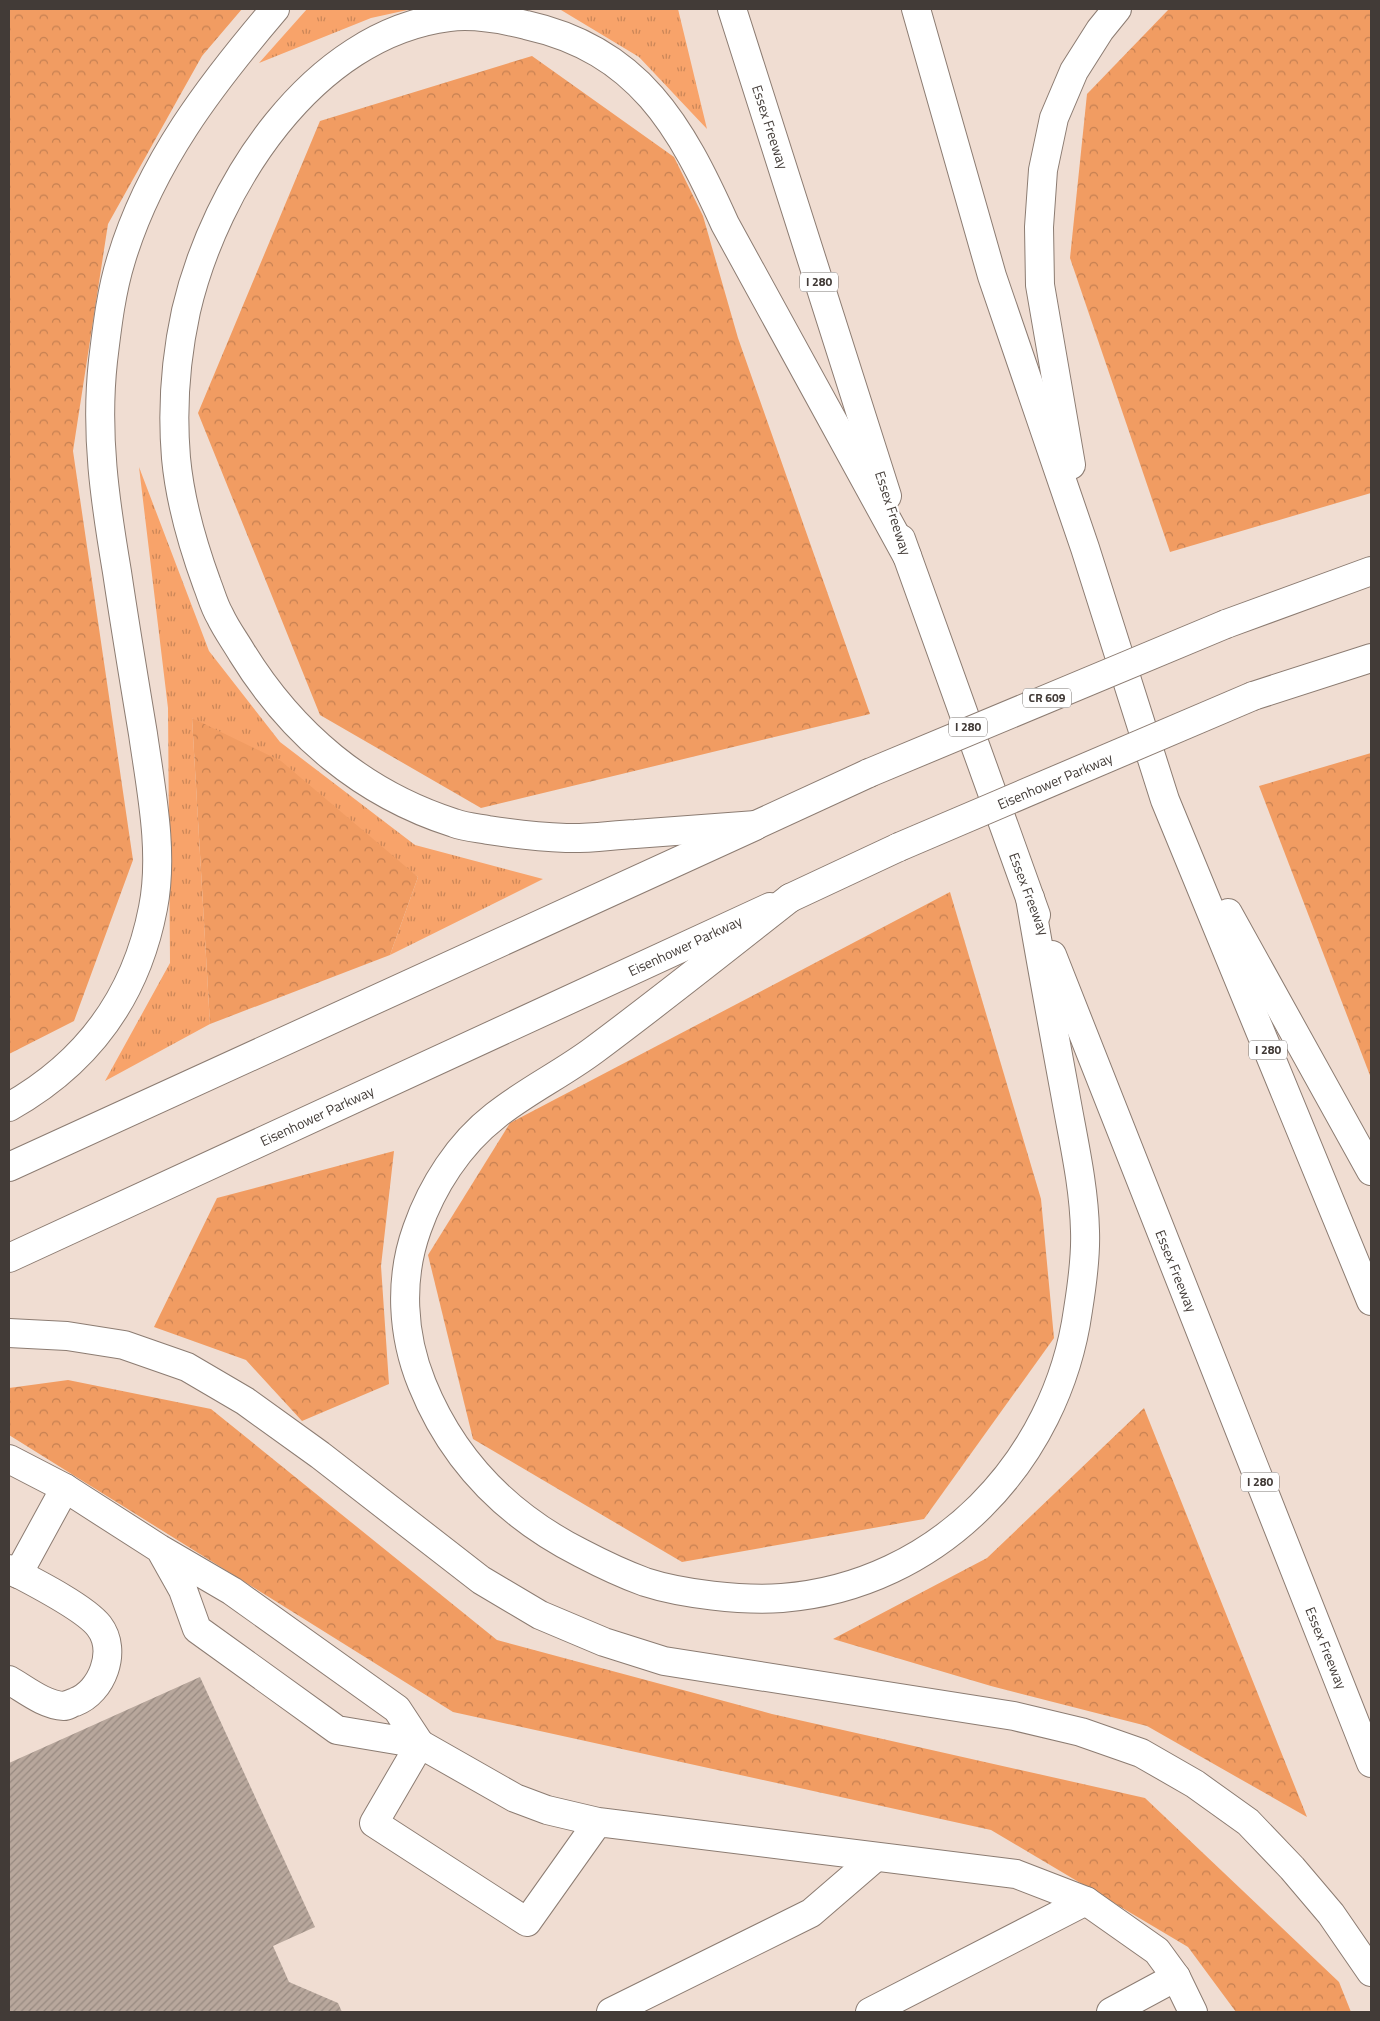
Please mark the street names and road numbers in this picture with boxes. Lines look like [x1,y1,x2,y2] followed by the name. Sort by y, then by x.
[747,82,794,172] street label: Essex Freeway
[800,272,838,292] road number: I 280
[870,468,917,558] street label: Essex Freeway
[1023,688,1071,708] road number: CR 609
[949,718,987,736] road number: I 280
[994,747,1116,814] street label: Eisenhower Parkway
[1004,849,1055,939] street label: Essex Freeway
[624,910,745,981] street label: Eisenhower Parkway
[1249,1040,1287,1060] road number: I 280
[256,1080,377,1151] street label: Eisenhower Parkway
[1150,1226,1203,1315] street label: Essex Freeway
[1241,1472,1279,1491] road number: I 280
[1300,1603,1353,1692] street label: Essex Freeway

